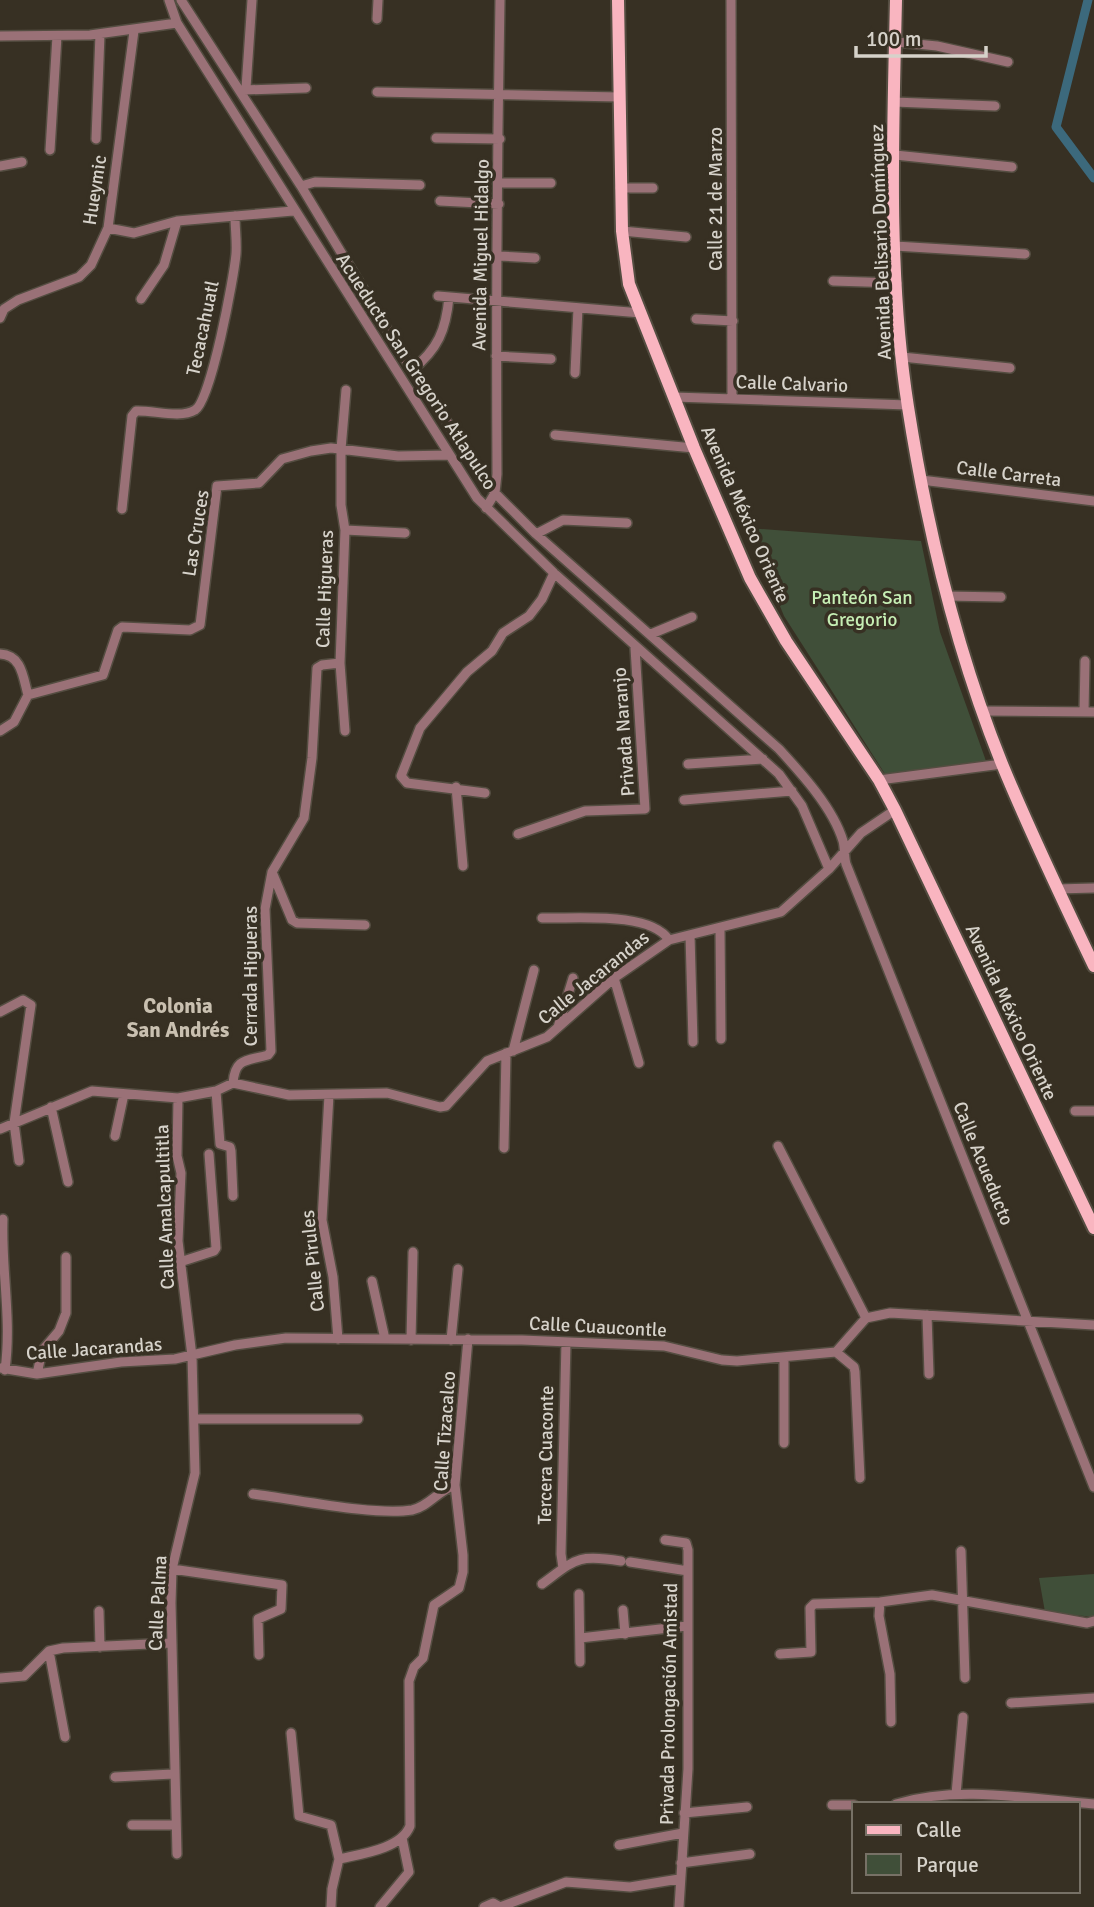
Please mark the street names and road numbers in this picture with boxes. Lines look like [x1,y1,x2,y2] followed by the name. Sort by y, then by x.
[865,124,897,360] street label: Avenida Belisario Domínguez
[704,127,728,271] street label: Calle 21 de Marzo
[78,153,112,227] street label: Hueymic
[467,159,495,351] street label: Avenida Miguel Hidalgo
[331,249,502,495] street label: Acueducto San Gregorio Atlapulco
[181,278,225,378] street label: Tecacahuatl
[735,370,849,398] street label: Calle Calvario
[695,422,795,607] street label: Avenida México Oriente
[955,456,1063,492] street label: Calle Carreta
[177,488,215,578] street label: Las Cruces
[311,530,339,648] street label: Calle Higueras
[608,666,640,797] street label: Privada Naranjo
[239,906,263,1046] street label: Cerrada Higueras
[960,921,1062,1104] street label: Avenida México Oriente
[533,926,654,1030] street label: Calle Jacarandas
[947,1098,1019,1229] street label: Calle Acueducto
[150,1124,180,1290] street label: Calle Amalcapultitla
[296,1209,330,1313] street label: Calle Pirules
[529,1311,667,1343] street label: Calle Cuaucontle
[25,1332,163,1366] street label: Calle Jacarandas
[429,1370,461,1492] street label: Calle Tizacalco
[533,1385,559,1525] street label: Tercera Cuaconte
[144,1555,172,1652] street label: Calle Palma
[655,1583,683,1825] street label: Privada Prolongación Amistad

